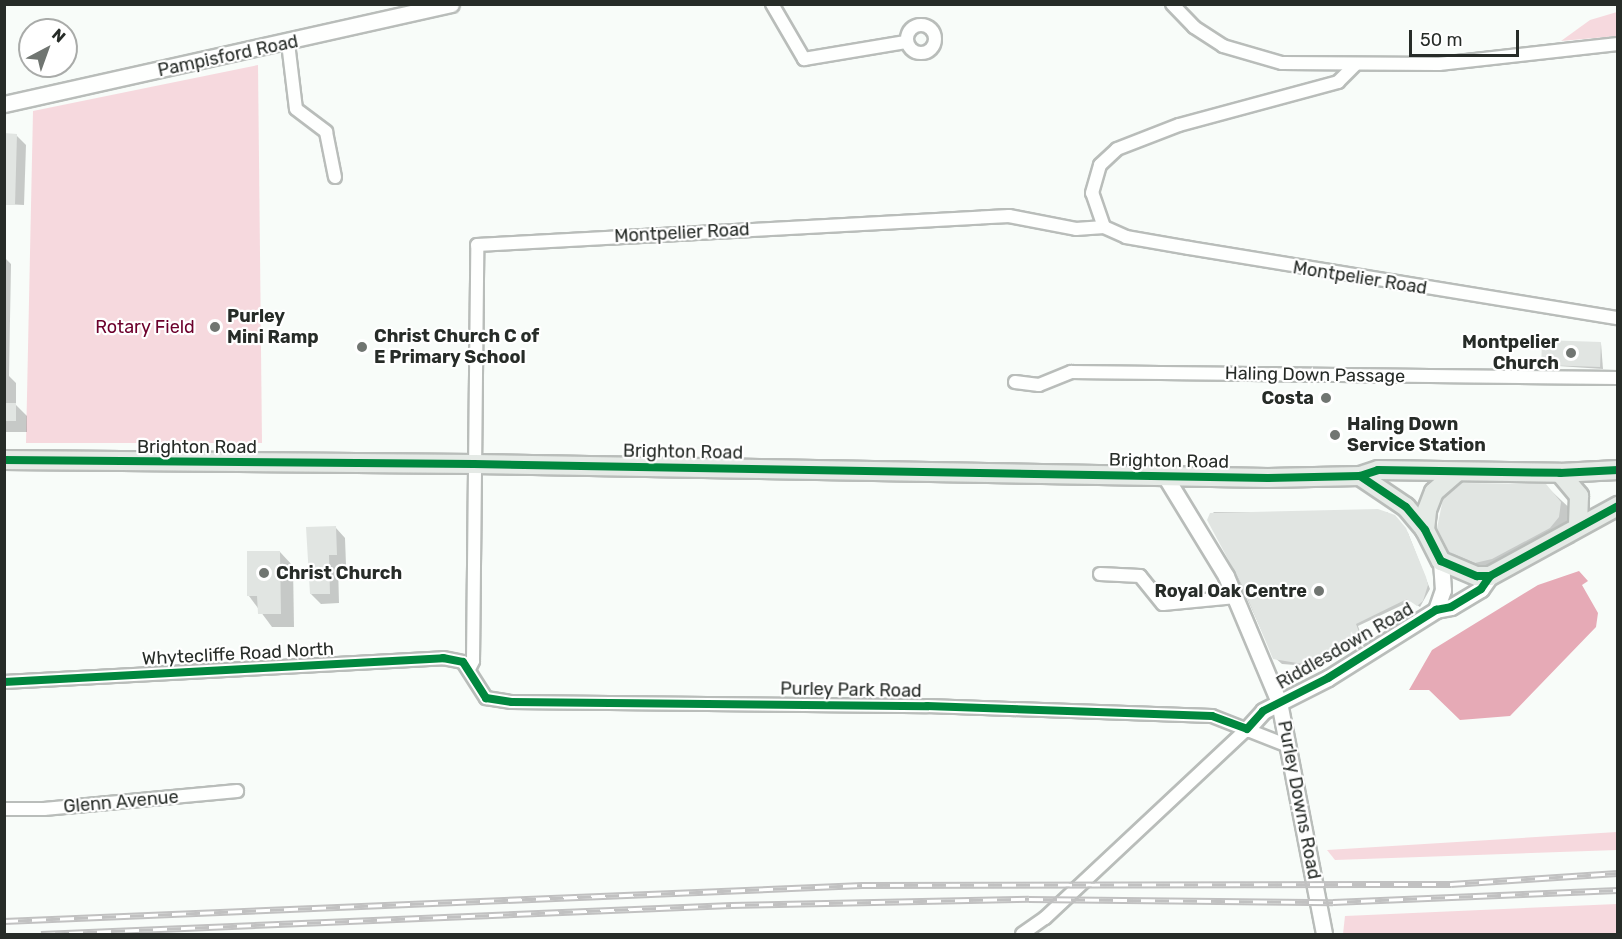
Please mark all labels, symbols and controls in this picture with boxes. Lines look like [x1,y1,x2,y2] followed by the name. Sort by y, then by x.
[18,18,78,78] north arrow
[1412,18,1522,56] scale bar
[48,25,69,46] text: N
[1420,29,1463,51] text: 50 m
[156,31,300,81] street label: Pampisford Road
[614,219,750,247] street label: Montpelier Road
[1291,257,1429,299] street label: Montpelier Road
[227,306,319,348] place label: Purley Mini Ramp
[95,316,195,338] park label: Rotary Field
[208,320,222,334] marker: Purley Mini Ramp
[374,326,539,368] place label: Christ Church C of E Primary School
[1462,332,1559,374] place label: Montpelier Church
[355,340,369,354] marker: Christ Church C of E Primary School
[1564,346,1578,360] marker: Montpelier Church
[1225,363,1405,387] street label: Haling Down Passage
[1261,387,1314,409] place label: Costa
[1319,391,1333,405] marker: Costa
[1347,414,1486,456] place label: Haling Down Service Station
[1328,428,1342,442] marker: Haling Down Service Station
[137,436,257,458] street label: Brighton Road
[623,440,743,464] street label: Brighton Road
[1109,449,1229,473] street label: Brighton Road
[276,562,402,584] place label: Christ Church
[257,566,271,580] marker: Christ Church
[1154,580,1307,602] place label: Royal Oak Centre
[1312,584,1326,598] marker: Royal Oak Centre
[1273,598,1417,694] street label: Riddlesdown Road
[141,638,335,670] street label: Whytecliffe Road North
[780,678,922,702] street label: Purley Park Road
[1273,719,1325,881] street label: Purley Downs Road
[62,786,180,818] street label: Glenn Avenue

